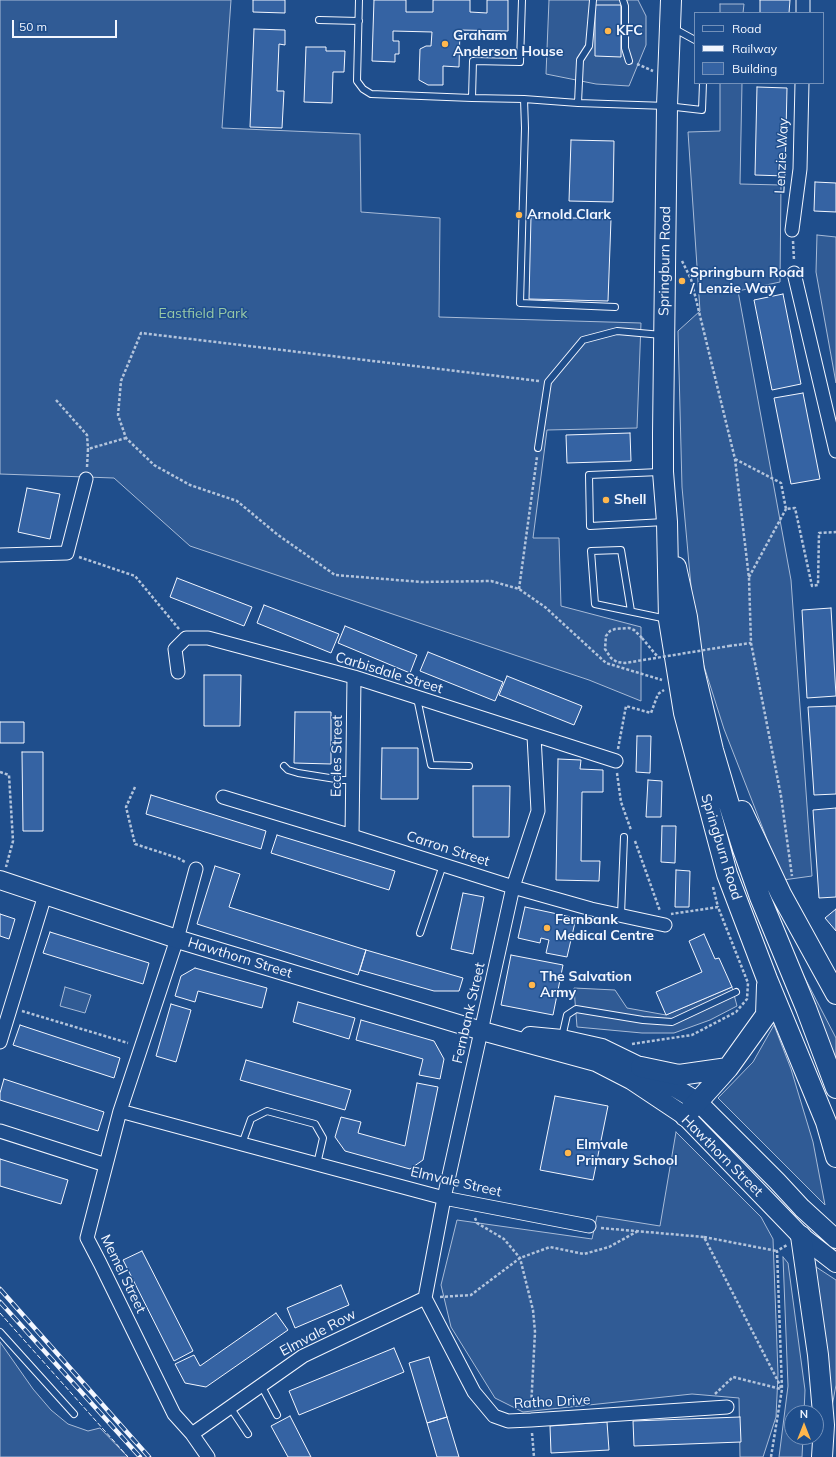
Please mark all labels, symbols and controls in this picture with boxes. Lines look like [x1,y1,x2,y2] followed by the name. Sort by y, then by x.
[14,12,119,38] scale bar
[694,12,824,84] legend
[19,19,47,34] text: 50 m
[732,21,761,36] text: Road
[616,23,643,39] place label: KFC
[603,26,613,36] marker: KFC
[453,28,563,60] place label: Graham Anderson House
[440,39,450,49] marker: Graham Anderson House
[732,41,777,56] text: Railway
[732,61,777,76] text: Building
[772,118,792,194] street label: Lenzie Way
[656,206,674,316] street label: Springburn Road
[527,207,611,223] place label: Arnold Clark
[514,210,524,220] marker: Arnold Clark
[690,265,804,298] place label: Springburn Road / Lenzie Way
[677,276,687,286] marker: Springburn Road / Lenzie Way
[159,306,247,322] park label: Eastfield Park
[614,492,646,508] place label: Shell
[601,495,611,505] marker: Shell
[333,649,445,697] street label: Carbisdale Street
[328,715,346,797] street label: Eccles Street
[697,792,745,902] street label: Springburn Road
[404,828,492,870] street label: Carron Street
[555,912,654,944] place label: Fernbank Medical Centre
[542,923,552,933] marker: Fernbank Medical Centre
[186,934,294,982] street label: Hawthorn Street
[449,961,489,1065] street label: Fernbank Street
[540,969,632,1002] place label: The Salvation Army
[527,980,537,990] marker: The Salvation Army
[678,1112,766,1200] street label: Hawthorn Street
[576,1137,678,1170] place label: Elmvale Primary School
[563,1148,573,1158] marker: Elmvale Primary School
[409,1163,503,1201] street label: Elmvale Street
[97,1232,149,1316] street label: Memel Street
[277,1306,359,1360] street label: Elmvale Row
[513,1392,591,1412] street label: Ratho Drive
[784,1405,824,1445] north arrow
[800,1407,808,1421] text: N

